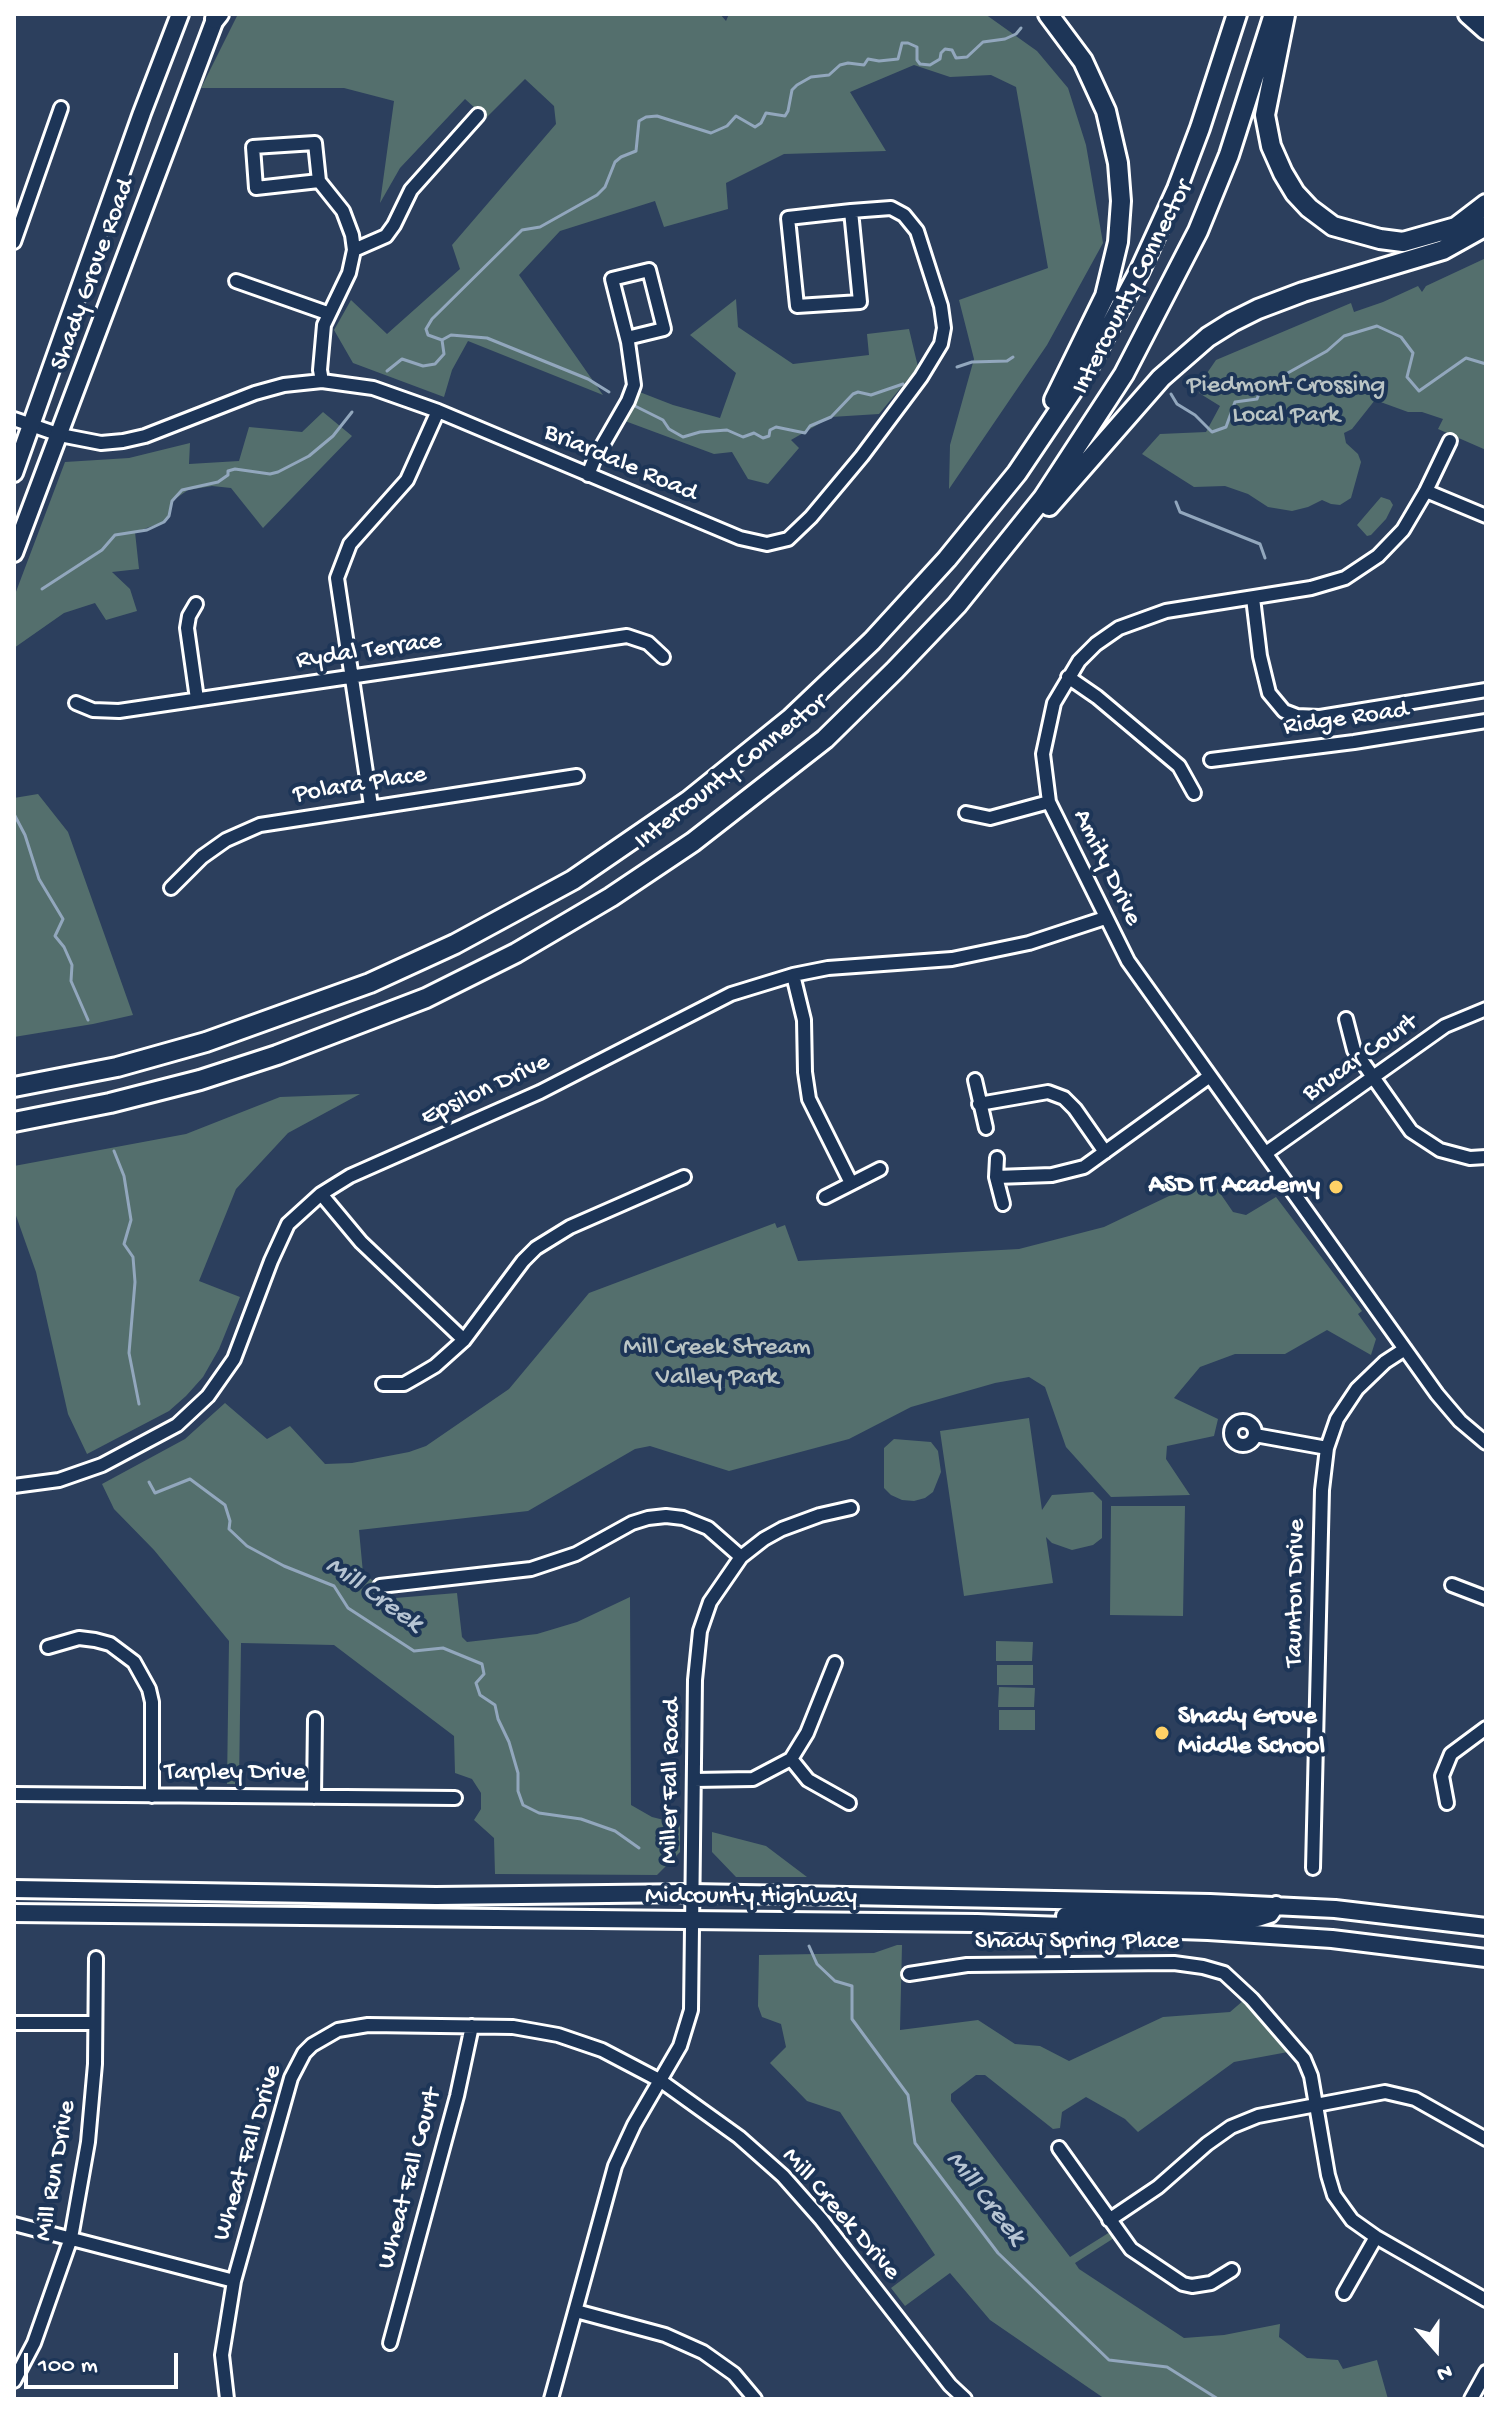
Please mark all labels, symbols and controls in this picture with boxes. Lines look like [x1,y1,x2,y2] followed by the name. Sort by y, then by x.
[45,175,143,375] street label: Shady Grove Road
[1066,176,1202,400] street label: Intercounty Connector
[1187,371,1385,432] park label: Piedmont Crossing Local Park
[539,418,701,510] street label: Briardale Road
[294,626,444,678] street label: Rydal Terrace
[629,688,835,858] street label: Intercounty Connector
[1282,696,1410,744] street label: Ridge Road
[291,760,429,812] street label: Polara Place
[1064,805,1148,931] street label: Amity Drive
[1298,1008,1424,1110] street label: Brucar Court
[417,1048,555,1134] street label: Epsilon Drive
[1149,1171,1320,1203] place label: ASD IT Academy
[1327,1178,1345,1196] marker: ASD IT Academy
[623,1333,811,1394] park label: Mill Creek Stream Valley Park
[1280,1519,1314,1667] street label: Taunton Drive
[318,1550,428,1642] water label: Mill Creek
[655,1698,689,1864] street label: Miller Fall Road
[1178,1702,1325,1764] place label: Shady Grove Middle School
[1153,1724,1171,1742] marker: Shady Grove Middle School
[164,1758,306,1790] street label: Tarpley Drive
[645,1882,857,1914] street label: Midcounty Highway
[975,1927,1179,1959] street label: Shady Spring Place
[207,2061,291,2245] street label: Wheat Fall Drive
[372,2085,450,2273] street label: Wheat Fall Court
[29,2098,85,2244] street label: Mill Run Drive
[774,2142,906,2288] street label: Mill Creek Drive
[937,2145,1031,2253] water label: Mill Creek
[1396,2309,1476,2389] north arrow
[28,2337,182,2387] scale bar
[38,2352,98,2381] text: 100 m
[1433,2357,1455,2386] text: N

